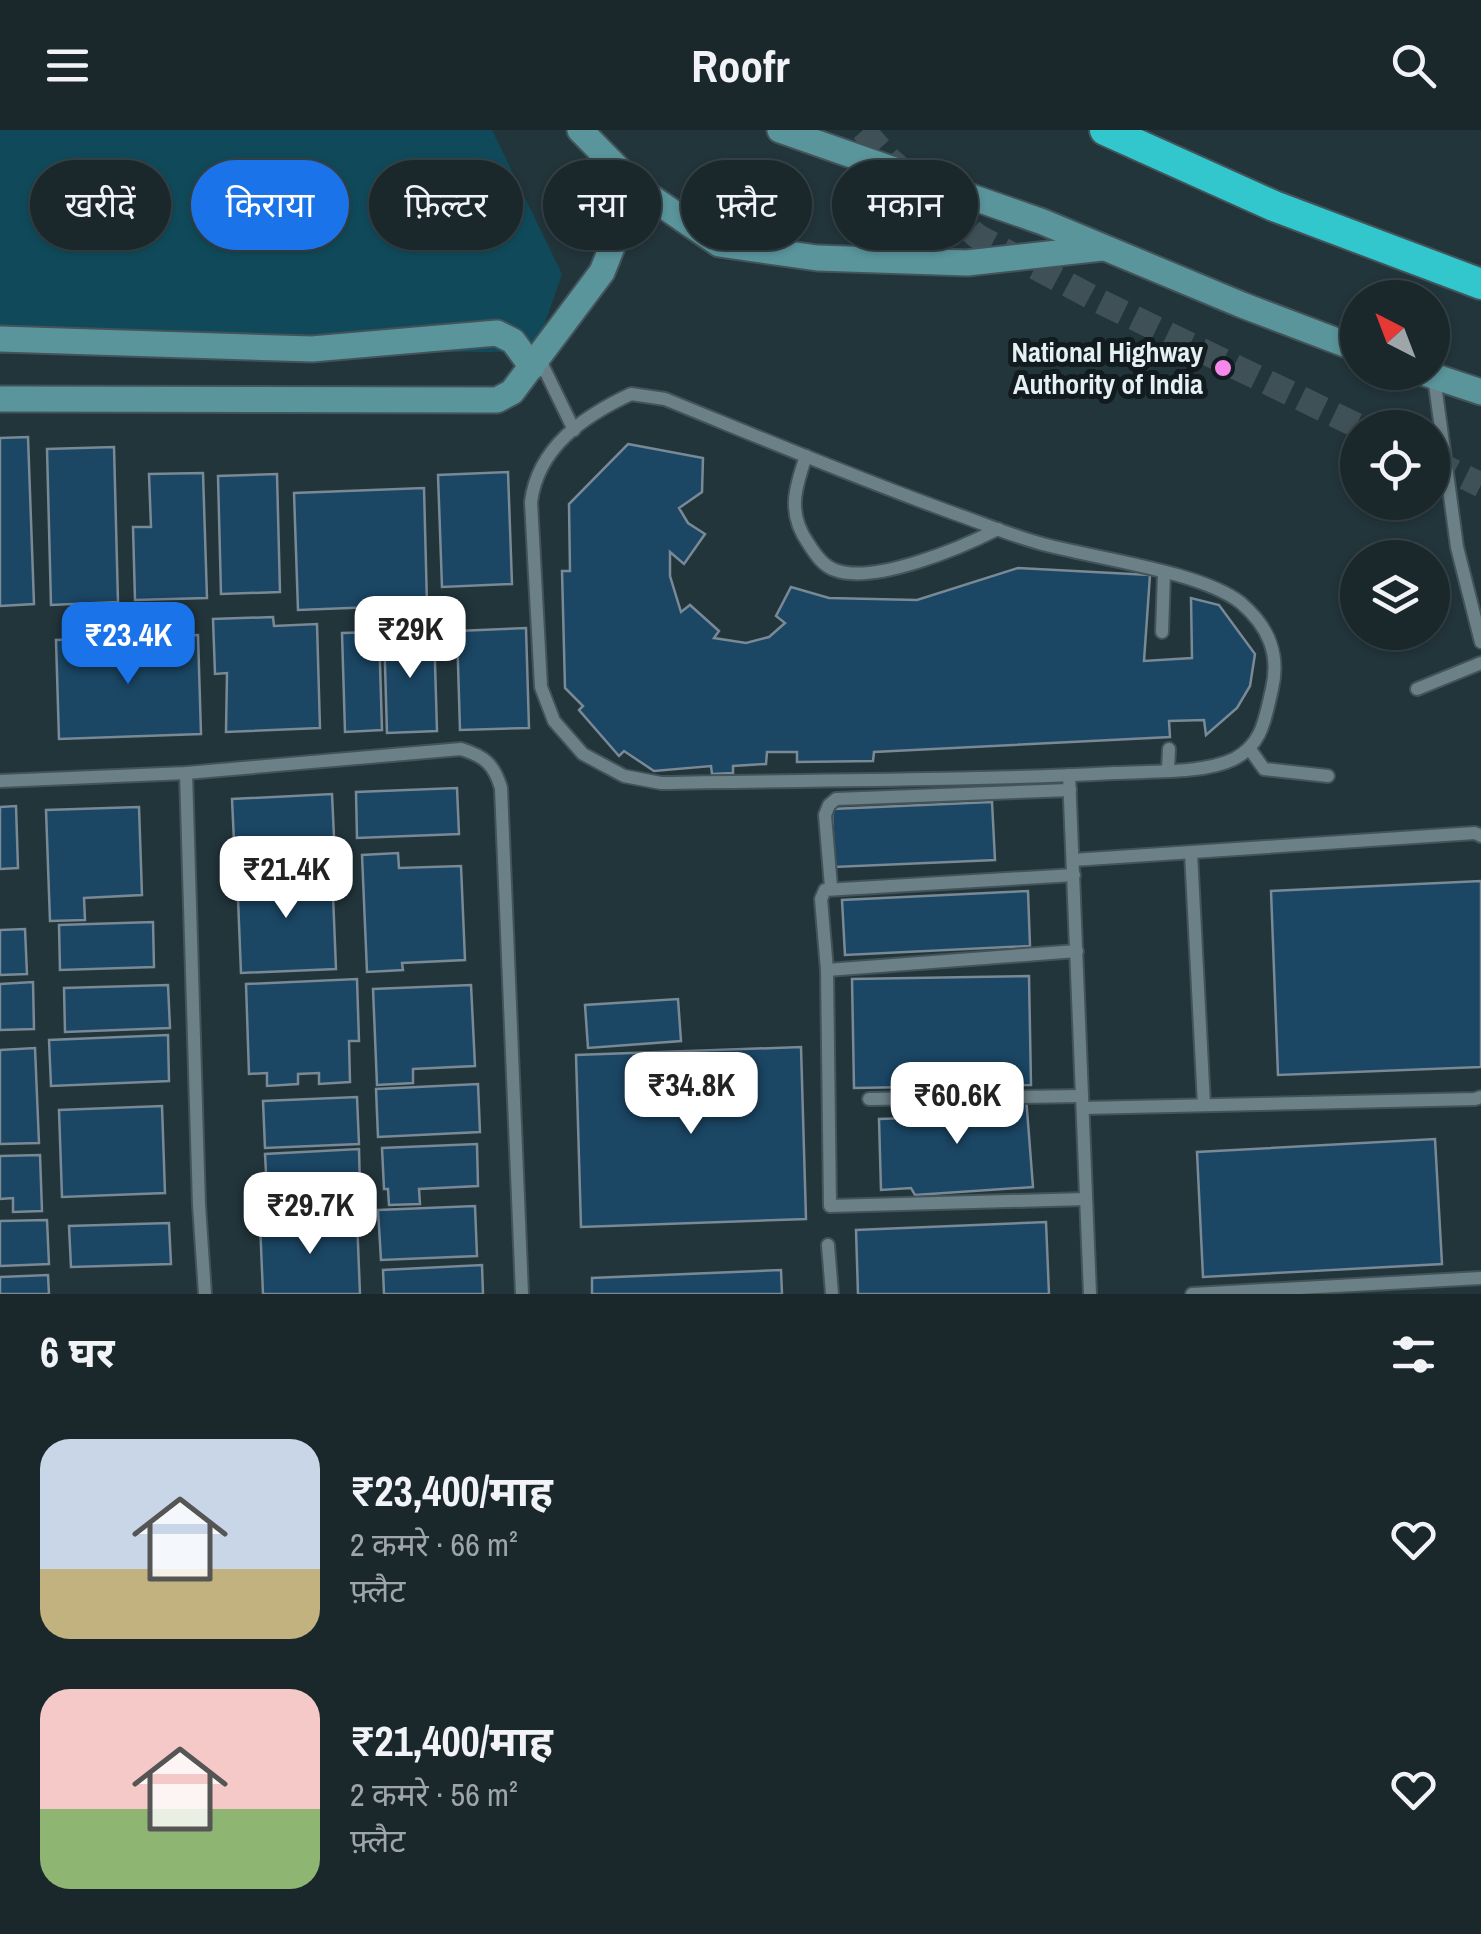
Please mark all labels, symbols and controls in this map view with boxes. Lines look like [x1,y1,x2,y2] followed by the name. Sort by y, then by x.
[691,35,790,96] text: Roofr
[40,38,95,93] icon: menu
[1386,38,1441,93] icon: search
[30,160,171,250] chip: खरीदें
[191,160,349,250] chip: किराया
[369,160,523,250] chip: फ़िल्टर
[543,160,661,250] chip: नया
[681,160,812,250] chip: फ़्लैट
[832,160,978,250] chip: मकान
[1340,280,1450,390] north arrow
[1340,280,1450,650] map controls
[1012,333,1203,403] place label: National Highway Authority of India
[1212,357,1234,379] marker: National Highway Authority of India
[1340,410,1450,520] button: locate
[1340,540,1450,650] button: layers
[351,596,469,681] pin: ₹29K
[47,602,209,687] pin: ₹23.4K
[377,607,443,650] text: ₹29K
[84,613,172,656] text: ₹23.4K
[205,836,367,921] pin: ₹21.4K
[242,847,330,890] text: ₹21.4K
[610,1052,772,1137] pin: ₹34.8K
[876,1062,1038,1147] pin: ₹60.6K
[647,1063,735,1106] text: ₹34.8K
[913,1073,1001,1116] text: ₹60.6K
[229,1172,391,1257] pin: ₹29.7K
[266,1183,354,1226] text: ₹29.7K
[40,1324,114,1380] text: 6 घर
[1386,1327,1441,1382] icon: filters
[350,1463,553,1519] text: ₹23,400/माह
[120,1479,240,1599] icon: home
[1386,1512,1441,1567] icon: heart
[350,1523,518,1566] text: 2 कमरे · 66 m²
[350,1569,405,1612] text: फ़्लैट
[350,1713,553,1769] text: ₹21,400/माह
[120,1729,240,1849] icon: home
[1386,1762,1441,1817] icon: heart
[350,1773,518,1816] text: 2 कमरे · 56 m²
[350,1819,405,1862] text: फ़्लैट

